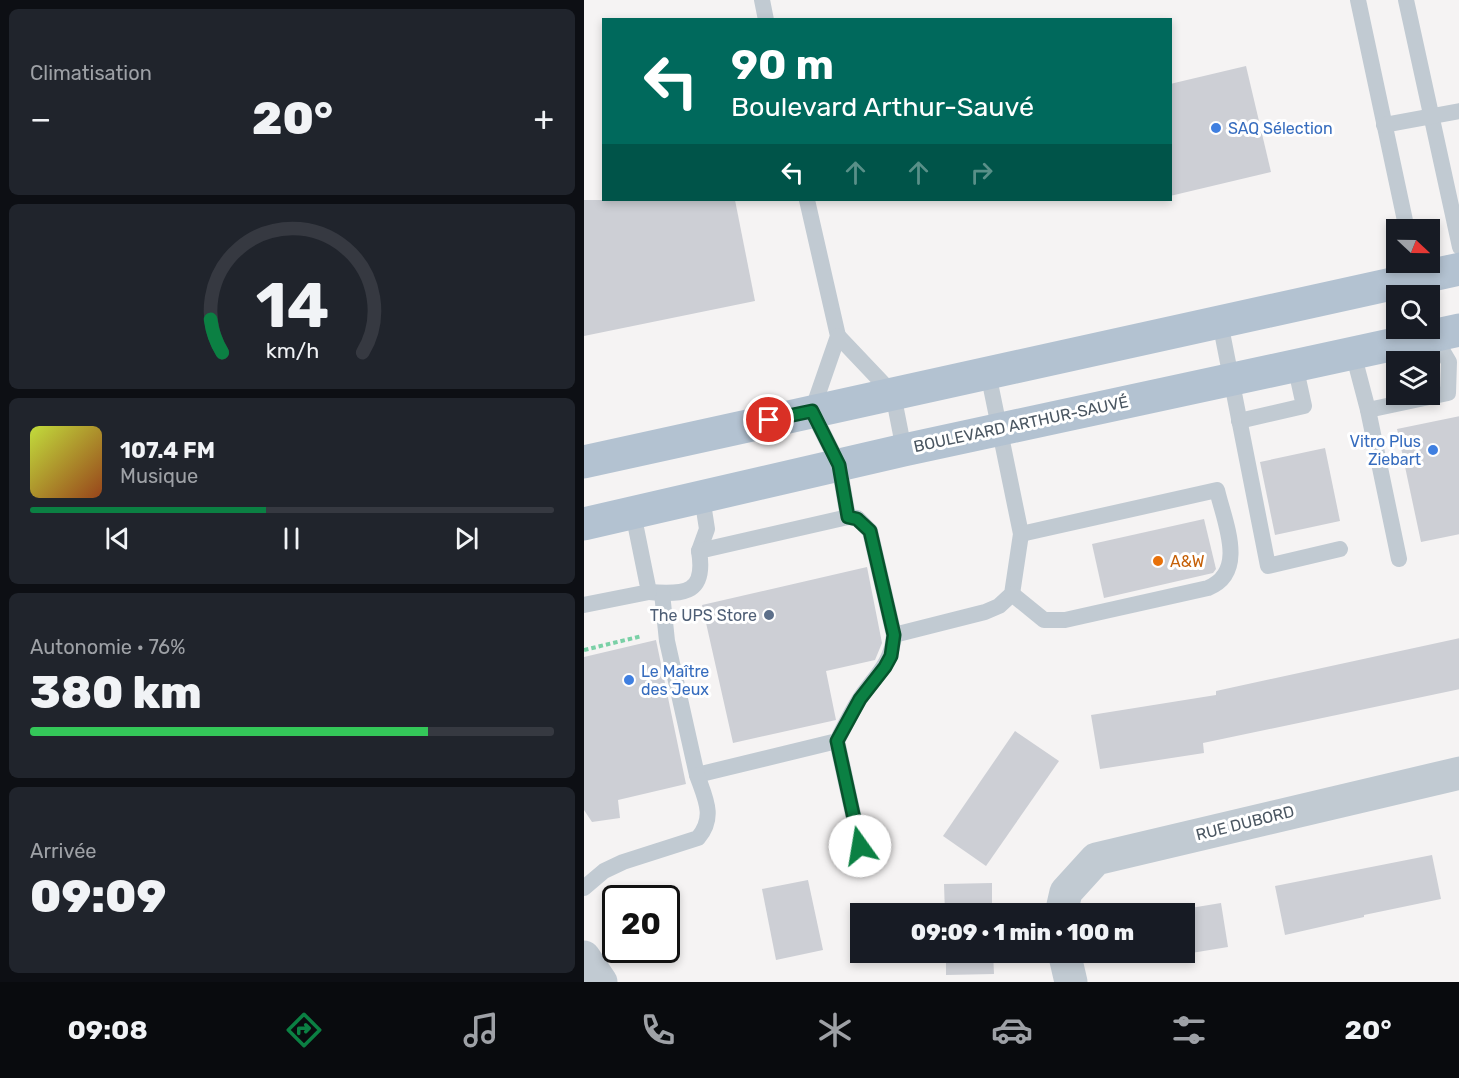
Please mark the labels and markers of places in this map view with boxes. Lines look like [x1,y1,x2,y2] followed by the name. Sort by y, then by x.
[1228,119,1333,138] place label: SAQ Sélection
[1209,121,1223,135] marker: SAQ Sélection
[743,394,794,445] pin
[1349,432,1421,469] place label: Vitro Plus Ziebart
[1426,443,1440,457] marker: Vitro Plus Ziebart
[1170,552,1205,571] place label: A&W
[1151,554,1165,568] marker: A&W
[650,606,757,625] place label: The UPS Store
[762,608,776,622] marker: The UPS Store
[641,662,709,699] place label: Le Maître des Jeux
[622,673,636,687] marker: Le Maître des Jeux

